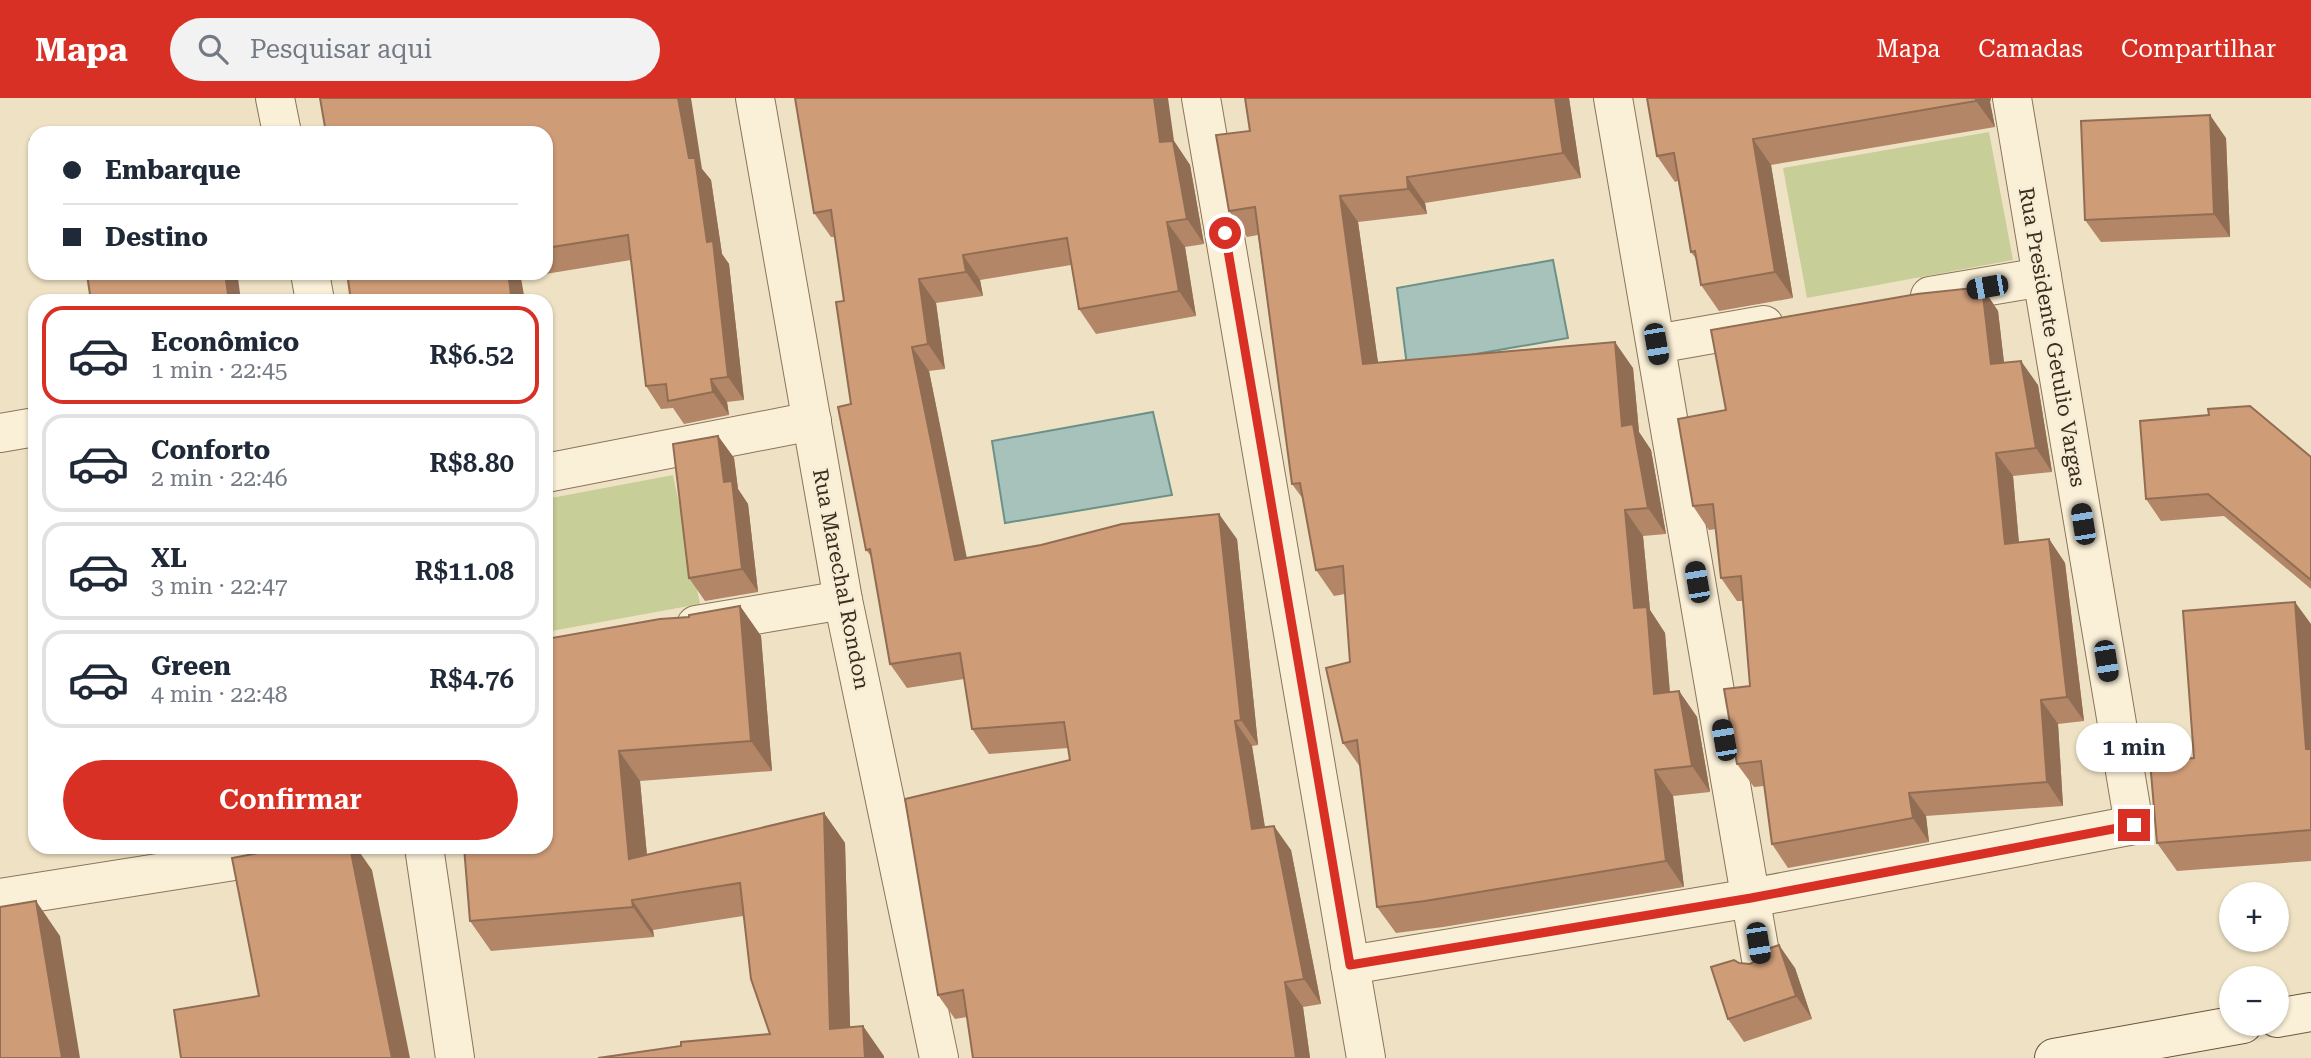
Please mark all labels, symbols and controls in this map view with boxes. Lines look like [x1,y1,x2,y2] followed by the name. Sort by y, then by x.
[170,18,660,81] search box
[35,30,128,69] text: Mapa
[194,30,232,68] icon: search
[250,34,432,64] text: Pesquisar aqui
[1876,35,1940,63] text: Mapa
[1978,35,2083,63] text: Camadas
[2121,35,2276,63] text: Compartilhar
[105,155,241,185] text: Embarque
[2014,185,2090,489] street label: Rua Presidente Getulio Vargas
[1209,217,1241,249] route start
[105,222,208,252] text: Destino
[1965,273,2010,301] car
[1643,321,1670,367] car
[67,324,130,387] icon: car
[151,327,299,357] text: Econômico
[429,340,514,370] text: R$6.52
[151,357,288,384] text: 1 min · 22:45
[67,432,130,495] icon: car
[151,435,270,465] text: Conforto
[429,448,514,478] text: R$8.80
[151,465,288,492] text: 2 min · 22:46
[808,467,874,692] street label: Rua Marechal Rondon
[2070,502,2097,546] car
[67,540,130,603] icon: car
[151,543,187,573] text: XL
[415,556,514,586] text: R$11.08
[1684,559,1711,605] car
[151,573,288,600] text: 3 min · 22:47
[2093,639,2120,683] car
[67,648,130,711] icon: car
[151,651,231,681] text: Green
[429,664,514,694] text: R$4.76
[151,681,288,708] text: 4 min · 22:48
[1711,717,1738,763] car
[2076,724,2192,772] callout: 1 min
[2102,734,2166,761] text: 1 min
[63,760,518,840] button: Confirmar
[2118,809,2150,841] route end
[2219,882,2289,1036] map controls
[2219,882,2289,952] button: +
[1745,921,1772,965] car
[2219,966,2289,1036] button: −

